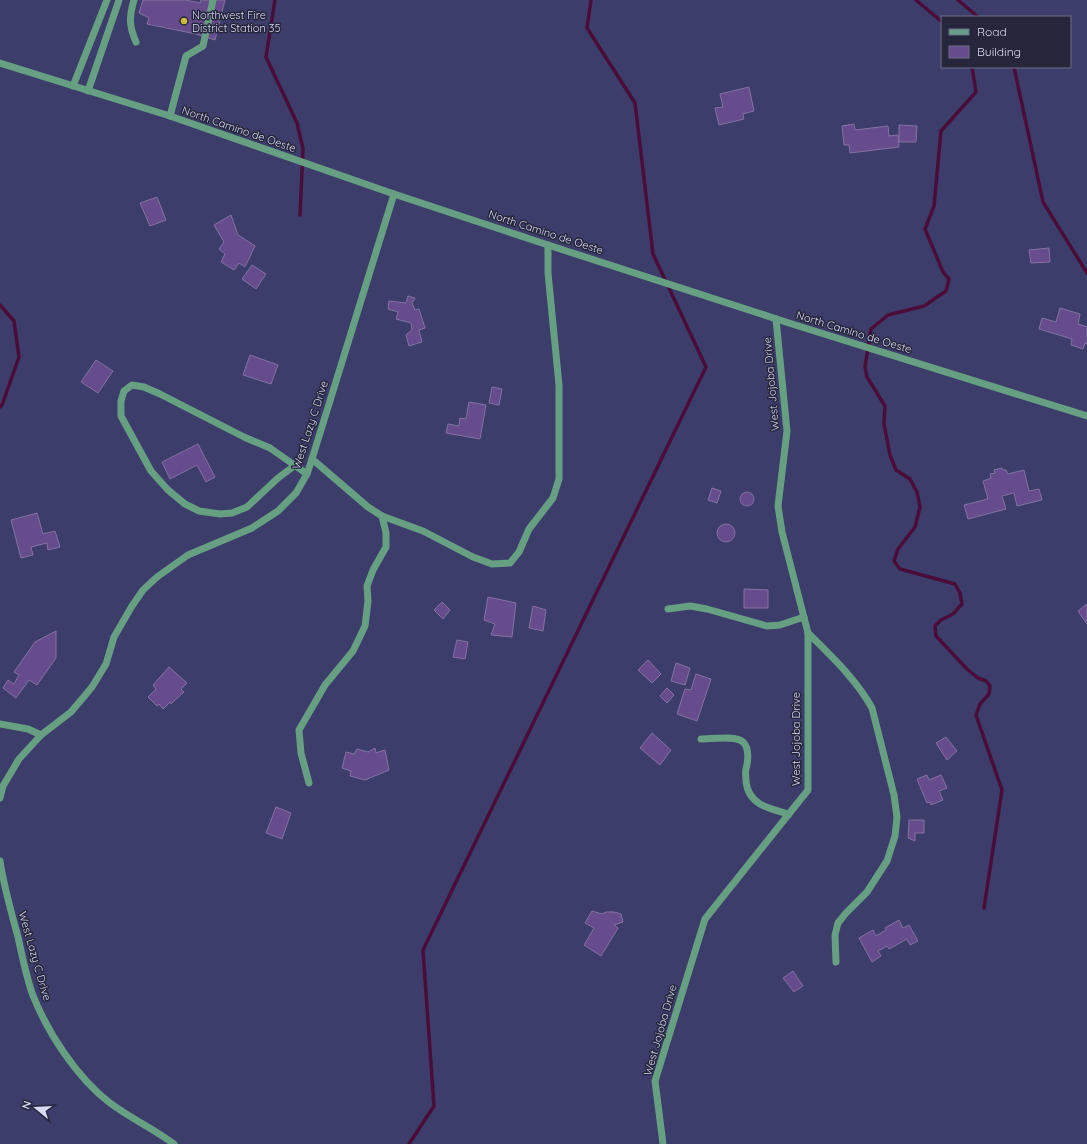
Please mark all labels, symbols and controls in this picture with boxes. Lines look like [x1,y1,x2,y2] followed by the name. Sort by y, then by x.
[192,8,281,35] place label: Northwest Fire District Station 35
[179,16,189,26] marker: Northwest Fire District Station 35
[941,16,1071,68] legend
[977,24,1007,39] text: Road
[977,44,1021,59] text: Building
[180,103,298,155] street label: North Camino de Oeste
[487,207,605,257] street label: North Camino de Oeste
[795,308,913,356] street label: North Camino de Oeste
[760,337,782,431] street label: West Jojoba Drive
[289,379,331,471] street label: West Lazy C Drive
[789,692,803,786] street label: West Jojoba Drive
[16,910,54,1002] street label: West Lazy C Drive
[640,983,680,1077] street label: West Jojoba Drive
[16,1088,56,1128] north arrow
[19,1099,34,1111] text: N

